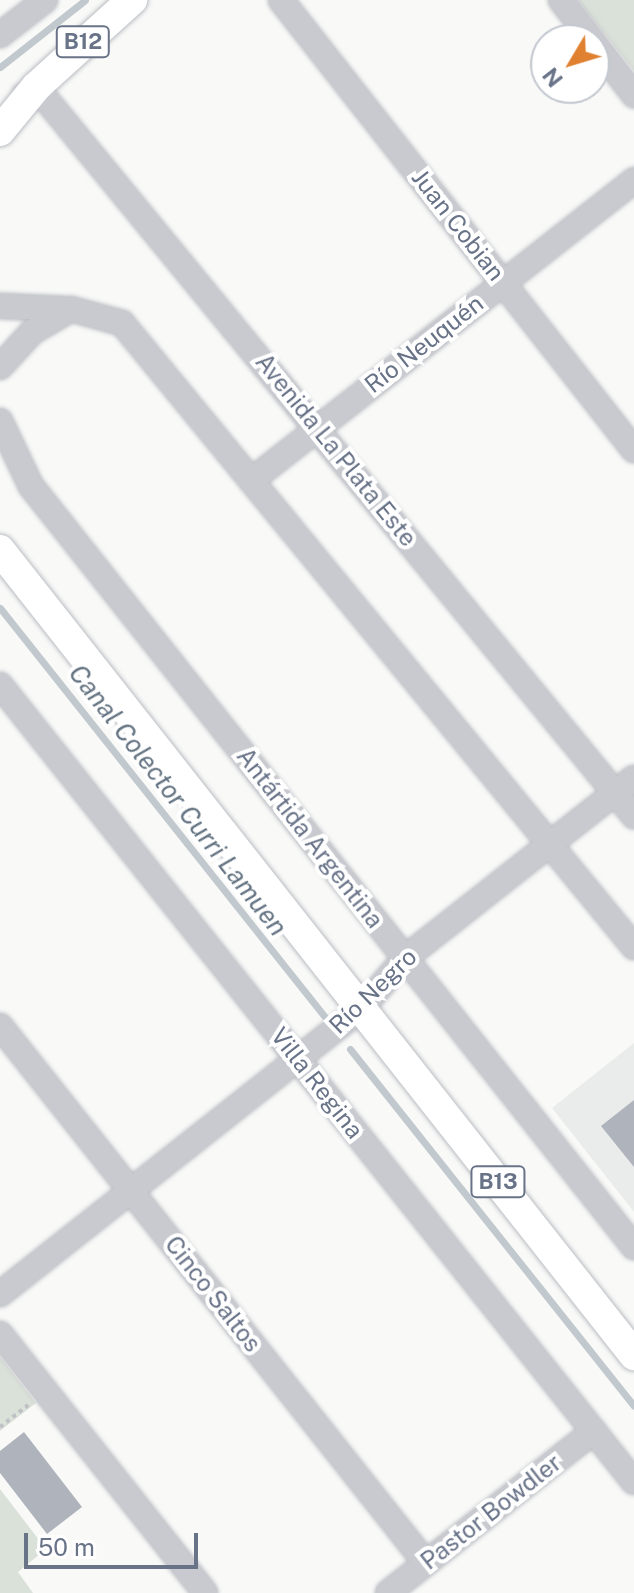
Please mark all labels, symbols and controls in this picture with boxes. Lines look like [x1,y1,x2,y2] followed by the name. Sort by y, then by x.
[55,24,111,60] road number: B12
[530,24,610,104] north arrow
[537,63,568,92] text: N
[406,163,510,287] street label: Juan Cobian
[359,289,489,399] street label: Río Neuquén
[249,348,423,552] street label: Avenida La Plata Este
[62,658,294,942] water label: Canal Colector Curri Lamuen
[231,742,389,934] street label: Antártida Argentina
[323,942,423,1040] street label: Río Negro
[265,1022,369,1144] street label: Villa Regina
[470,1164,526,1200] road number: B13
[159,1230,267,1358] street label: Cinco Saltos
[415,1448,567,1576] street label: Pastor Bowdler
[28,1517,202,1567] scale bar
[38,1533,95,1561] text: 50 m

